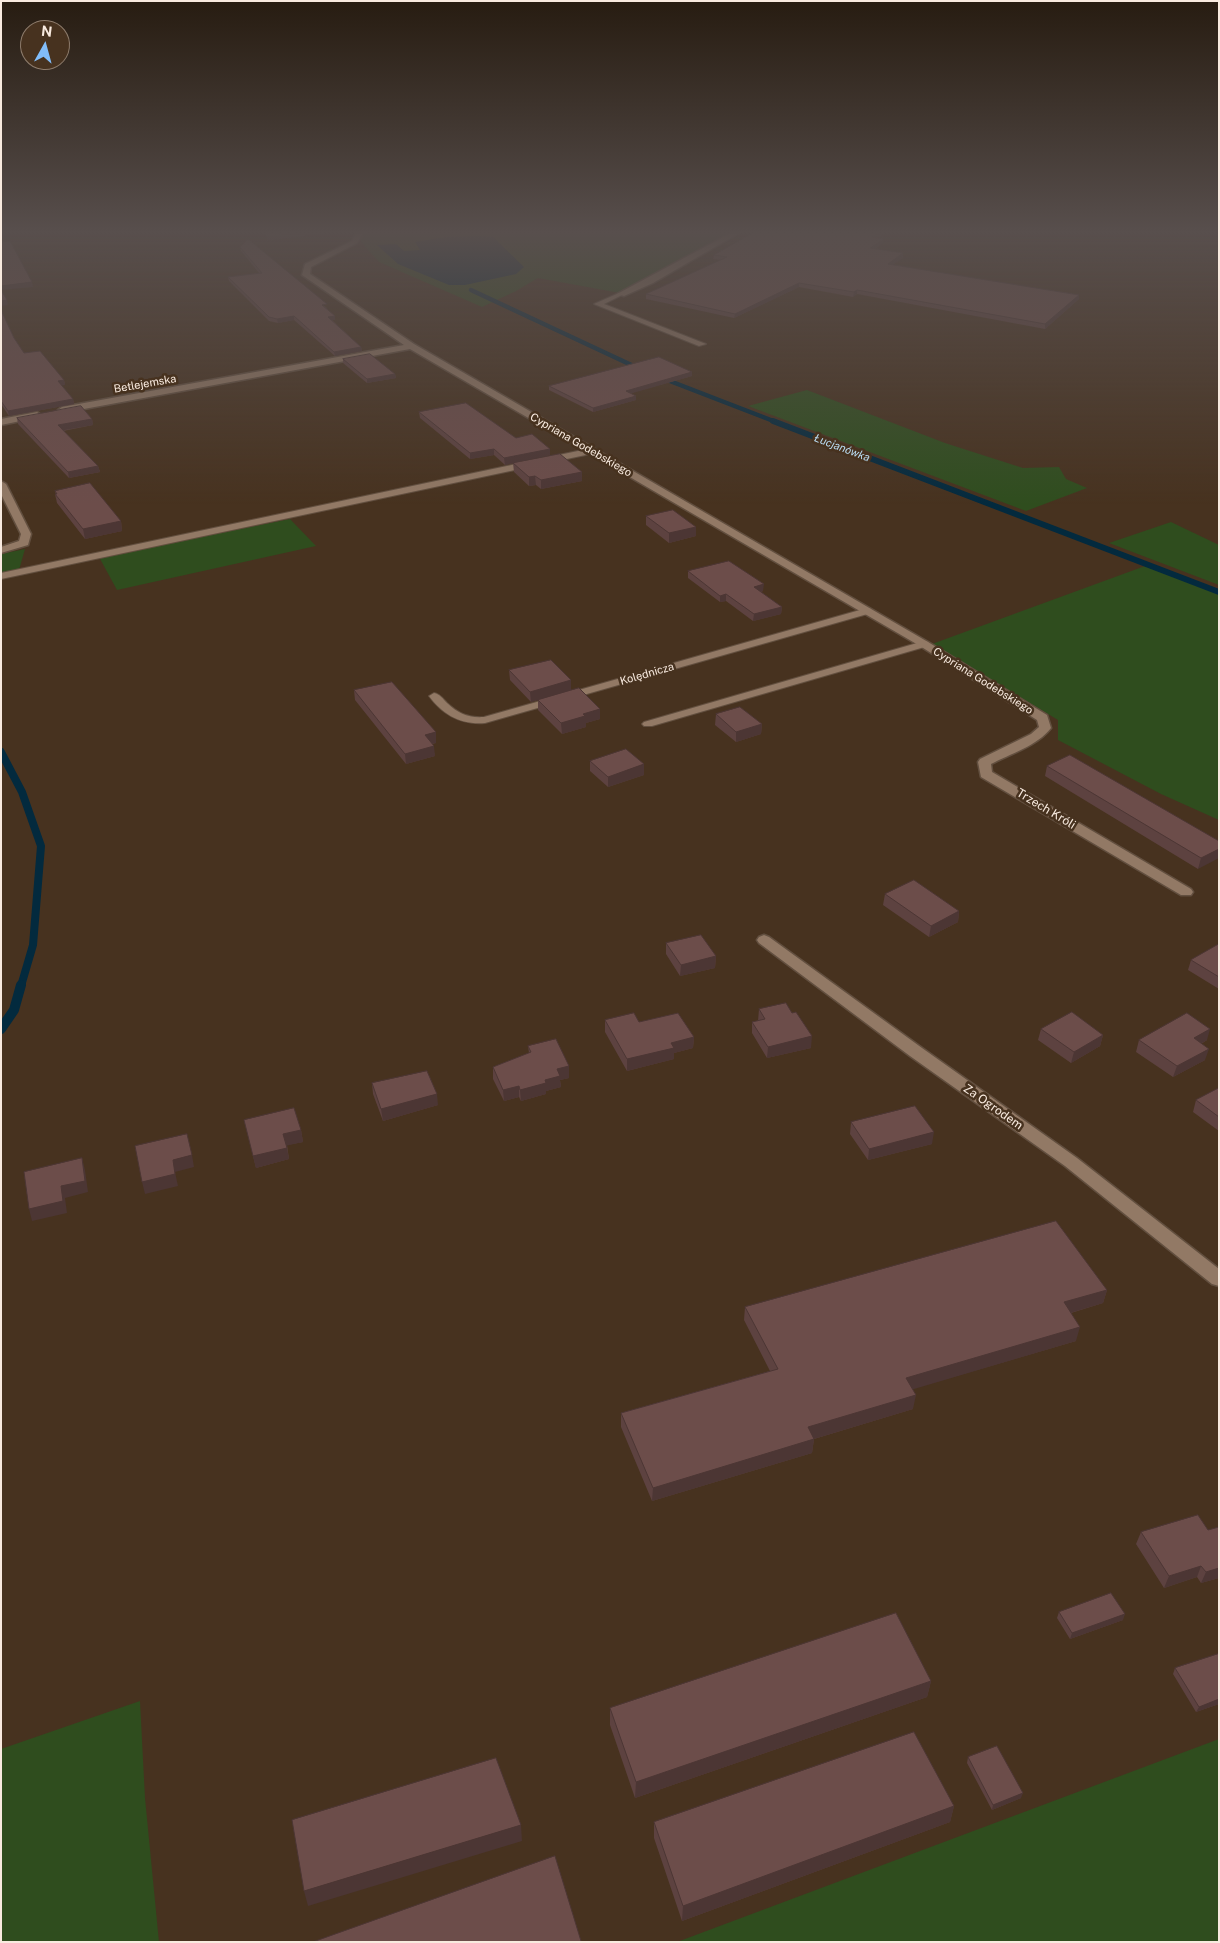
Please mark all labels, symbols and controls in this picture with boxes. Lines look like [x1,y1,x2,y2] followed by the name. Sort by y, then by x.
[20,20,70,70] north arrow
[40,22,53,40] text: N
[113,372,177,396] street label: Betlejemska
[528,410,634,480] street label: Cypriana Godebskiego
[812,431,872,465] water label: Łucjanówka
[931,645,1035,717] street label: Cypriana Godebskiego
[618,660,676,688] street label: Kolędnicza
[1014,786,1078,832] street label: Trzech Króli
[961,1081,1025,1133] street label: Za Ogrodem

